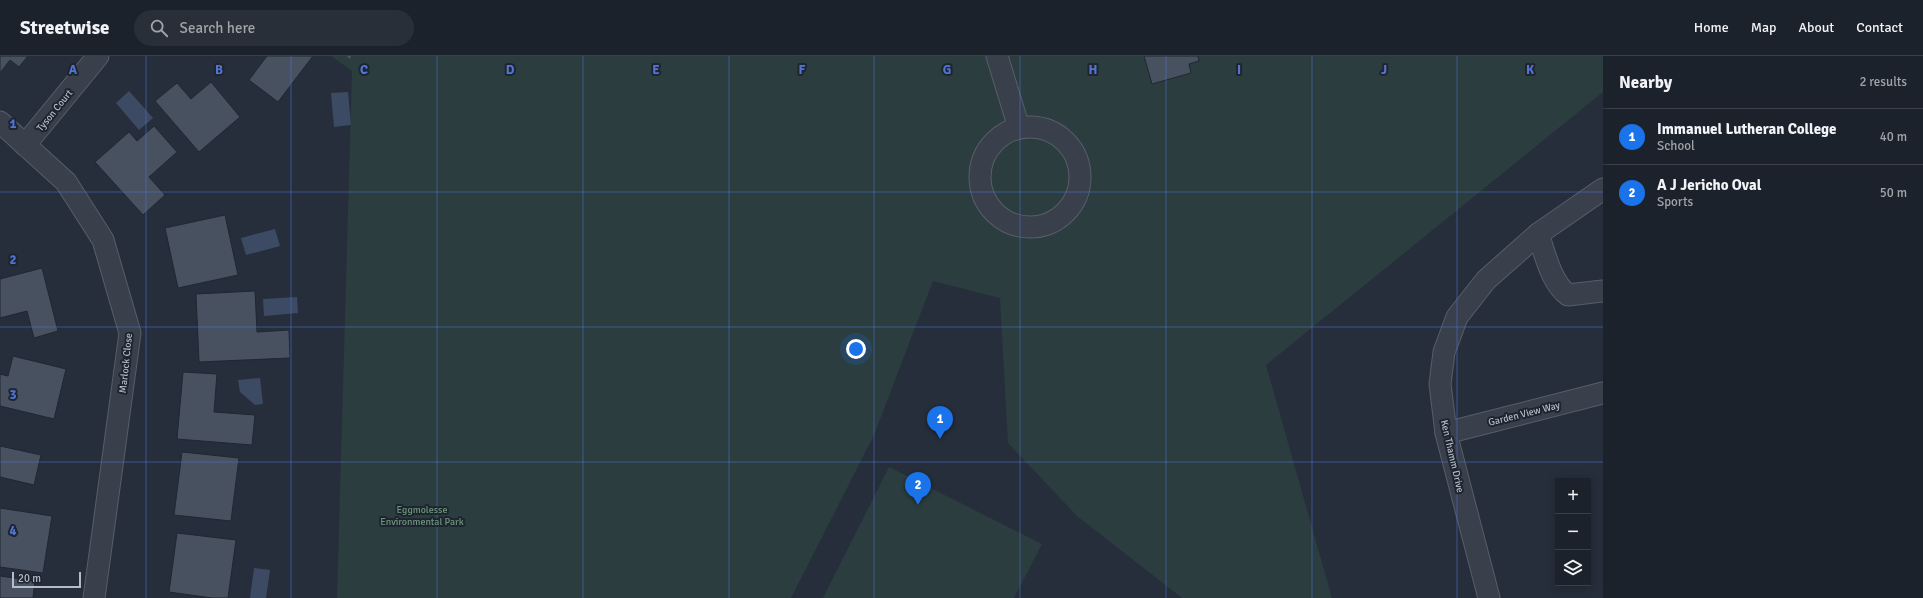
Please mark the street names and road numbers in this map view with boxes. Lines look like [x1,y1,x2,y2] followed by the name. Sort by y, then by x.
[34,87,76,134] street label: Tyson Court
[117,333,135,394] street label: Marlock Close
[1487,399,1562,429] street label: Garden View Way
[1438,419,1466,494] street label: Ken Thamm Drive

